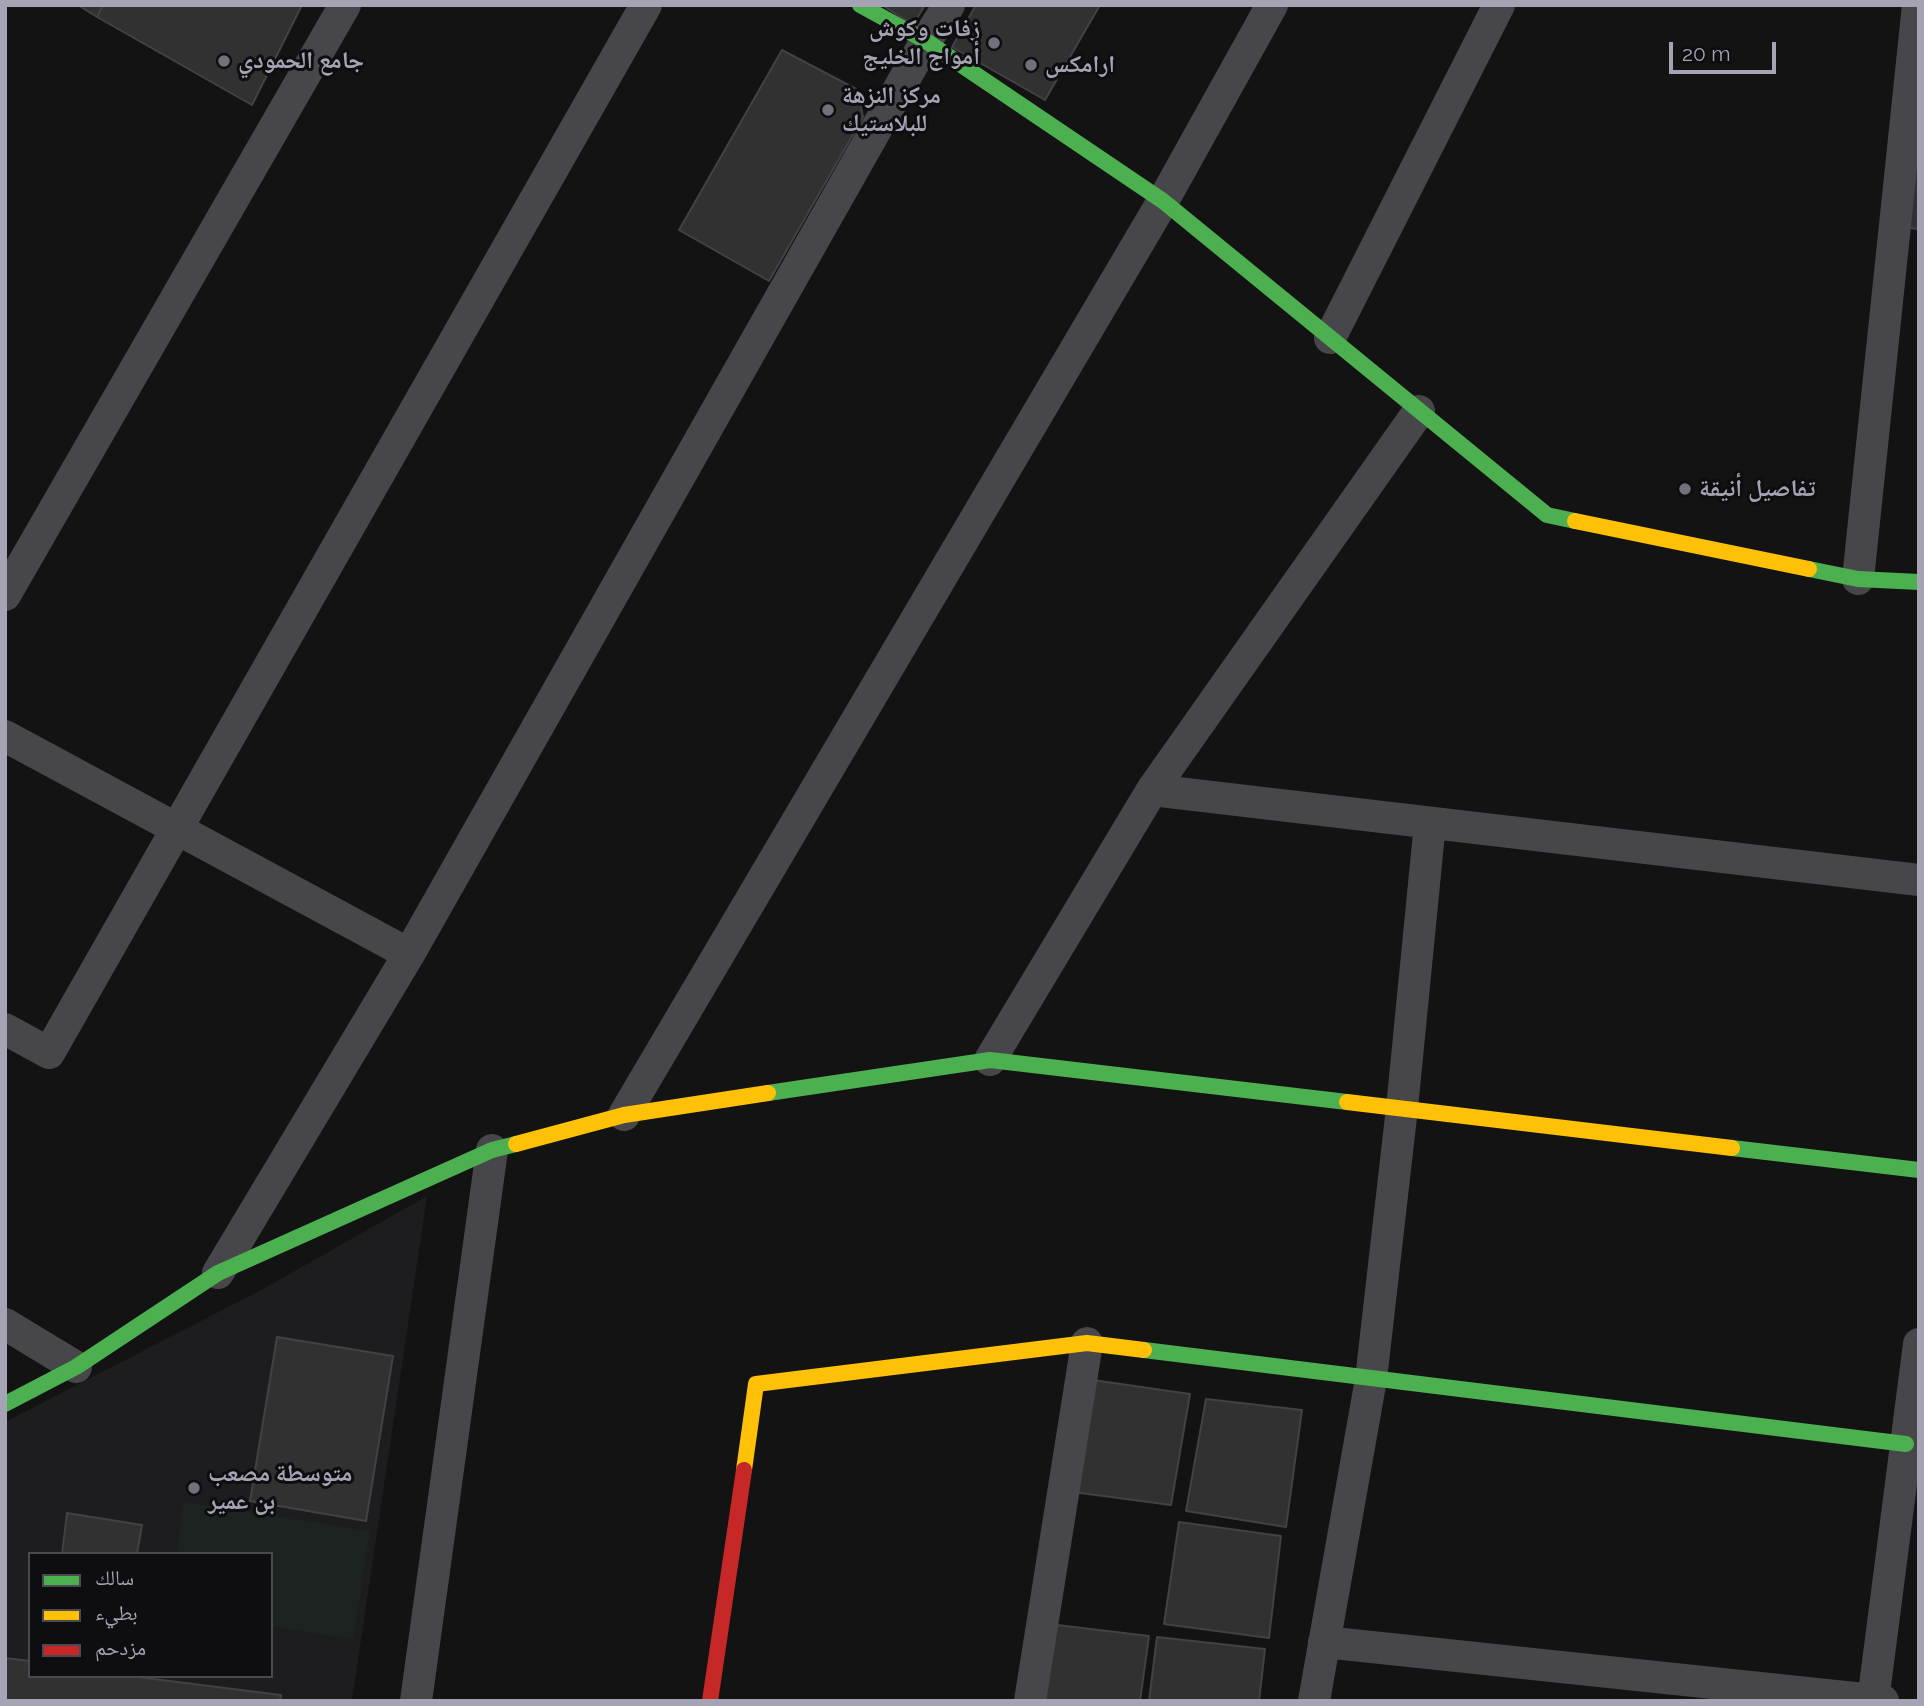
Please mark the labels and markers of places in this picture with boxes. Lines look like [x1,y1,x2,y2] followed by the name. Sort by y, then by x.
[862,15,980,71] place label: زفات وكوش أمواج الخليج
[986,35,1002,51] marker: زفات وكوش أمواج الخليج
[238,47,364,75] place label: جامع الحمودي
[1045,51,1115,79] place label: ارامكس
[216,53,232,69] marker: جامع الحمودي
[1023,57,1039,73] marker: ارامكس
[842,82,941,138] place label: مركز النزهة للبلاستيك
[820,102,836,118] marker: مركز النزهة للبلاستيك
[1699,475,1815,503] place label: تفاصيل أنيقة
[1677,481,1693,497] marker: تفاصيل أنيقة
[208,1460,352,1516] place label: متوسطة مصعب بن عمير
[186,1480,202,1496] marker: متوسطة مصعب بن عمير

